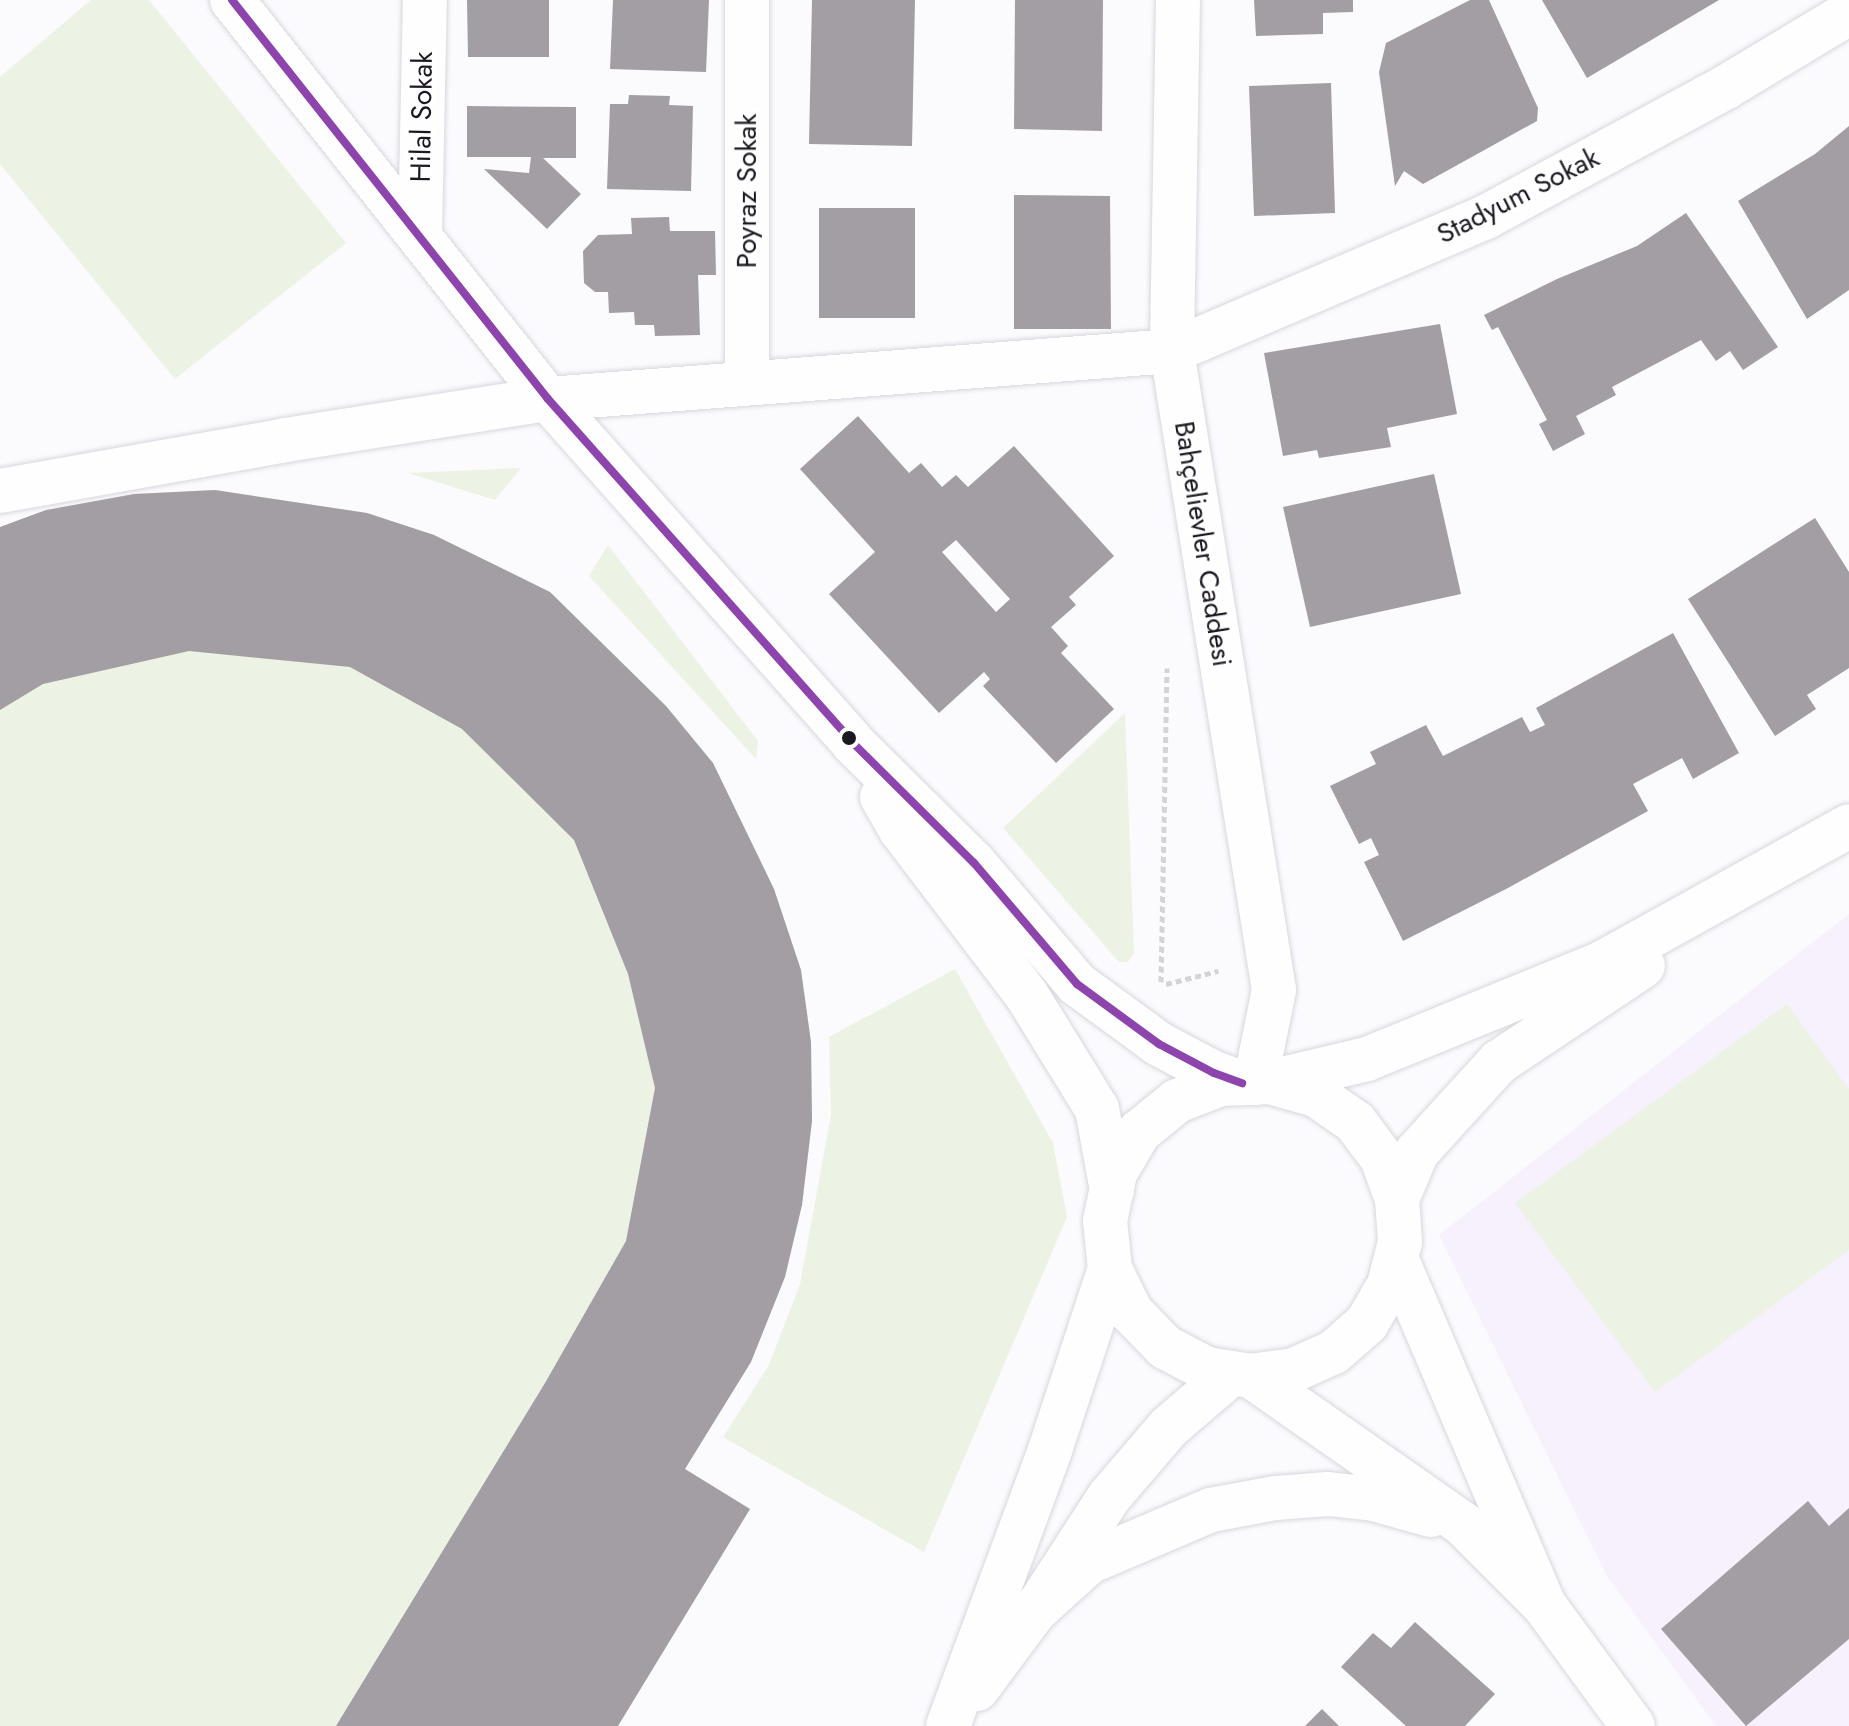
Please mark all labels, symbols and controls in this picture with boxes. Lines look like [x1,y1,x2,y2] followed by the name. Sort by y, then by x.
[404,51,440,183] street label: Hilal Sokak
[730,114,764,268] street label: Poyraz Sokak
[1431,141,1605,251] street label: Stadyum Sokak
[1167,419,1239,669] street label: Bahçelievler Caddesi
[841,730,857,746] unlabelled marker

